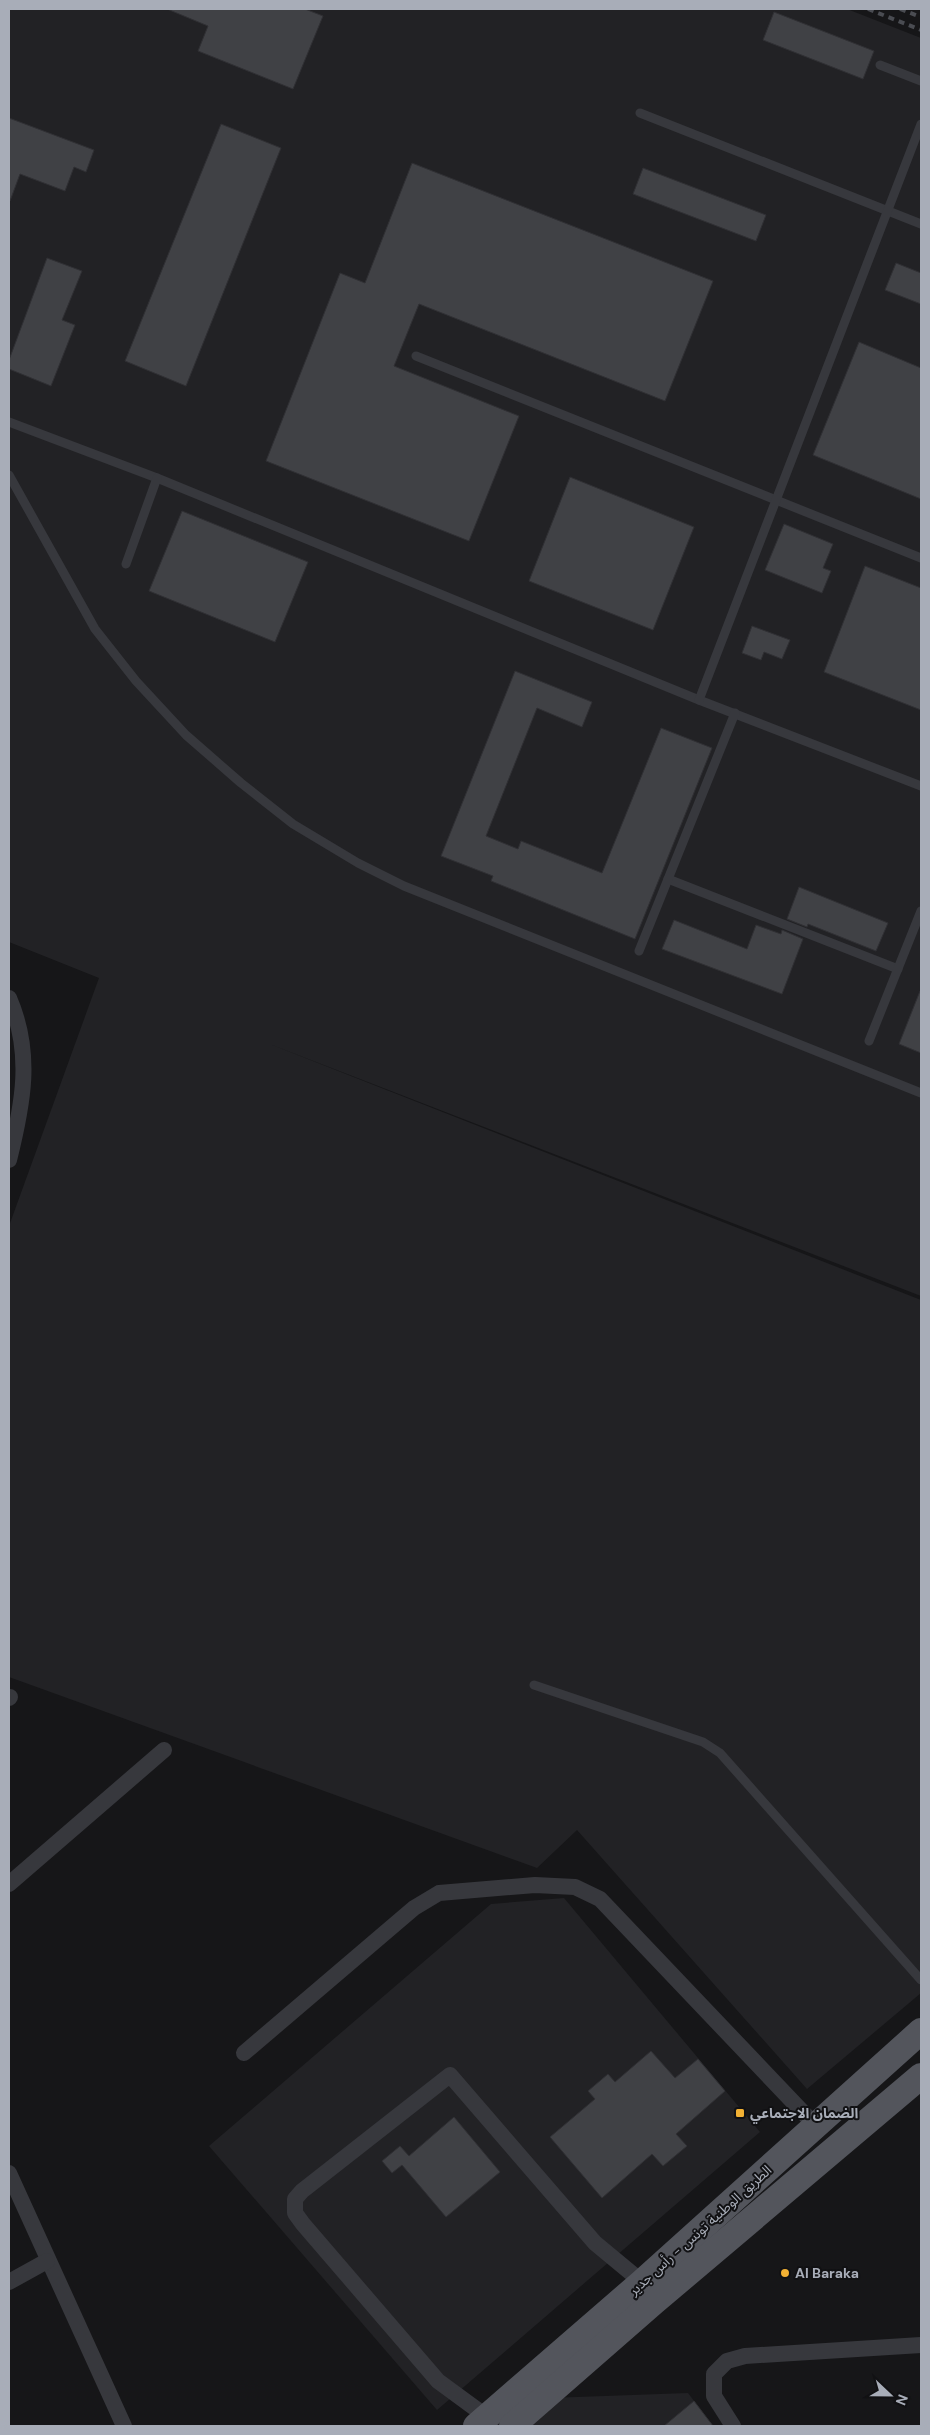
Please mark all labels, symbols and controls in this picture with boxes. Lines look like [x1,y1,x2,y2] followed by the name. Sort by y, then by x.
[750,2104,858,2124] place label: الضمان الاجتماعي
[734,2107,746,2119] marker: الضمان الاجتماعي
[624,2161,776,2300] street label: الطريق الوطنية تونس - رأس جدير
[795,2264,859,2282] place label: Al Baraka
[779,2267,791,2279] marker: Al Baraka
[865,2370,915,2420] north arrow
[892,2392,912,2408] text: N

